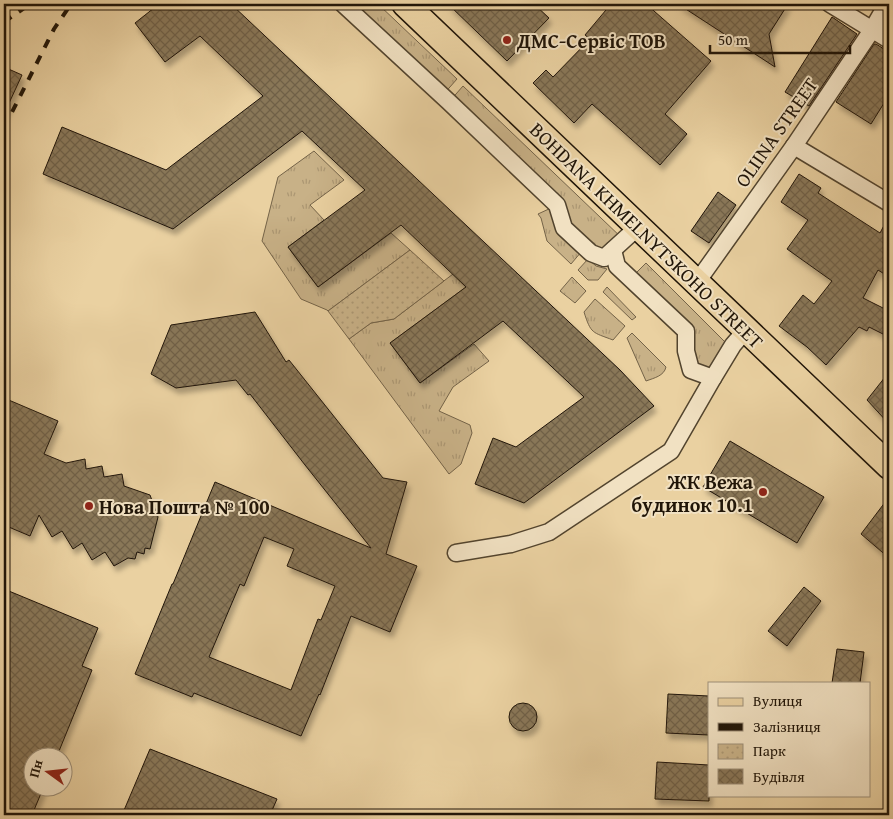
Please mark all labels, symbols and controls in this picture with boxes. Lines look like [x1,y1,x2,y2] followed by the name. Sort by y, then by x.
[710,22,850,54] scale bar
[516,26,666,55] place label: ДМС-Сервіс ТОВ
[718,29,749,50] text: 50 m
[501,34,513,46] marker: ДМС-Сервіс ТОВ
[727,71,825,193] street label: OLIINA STREET
[524,115,770,355] street label: BOHDANA KHMELNYTSKOHO STREET
[631,467,754,519] place label: ЖК Вежа будинок 10.1
[757,486,769,498] marker: ЖК Вежа будинок 10.1
[99,492,270,521] place label: Нова Пошта № 100
[83,500,95,512] marker: Нова Пошта № 100
[708,682,870,796] legend
[753,690,803,711] text: Вулиця
[753,716,821,737] text: Залізниця
[753,740,786,761] text: Парк
[22,746,72,796] north arrow
[23,757,48,780] text: Пн
[753,766,805,787] text: Будівля

